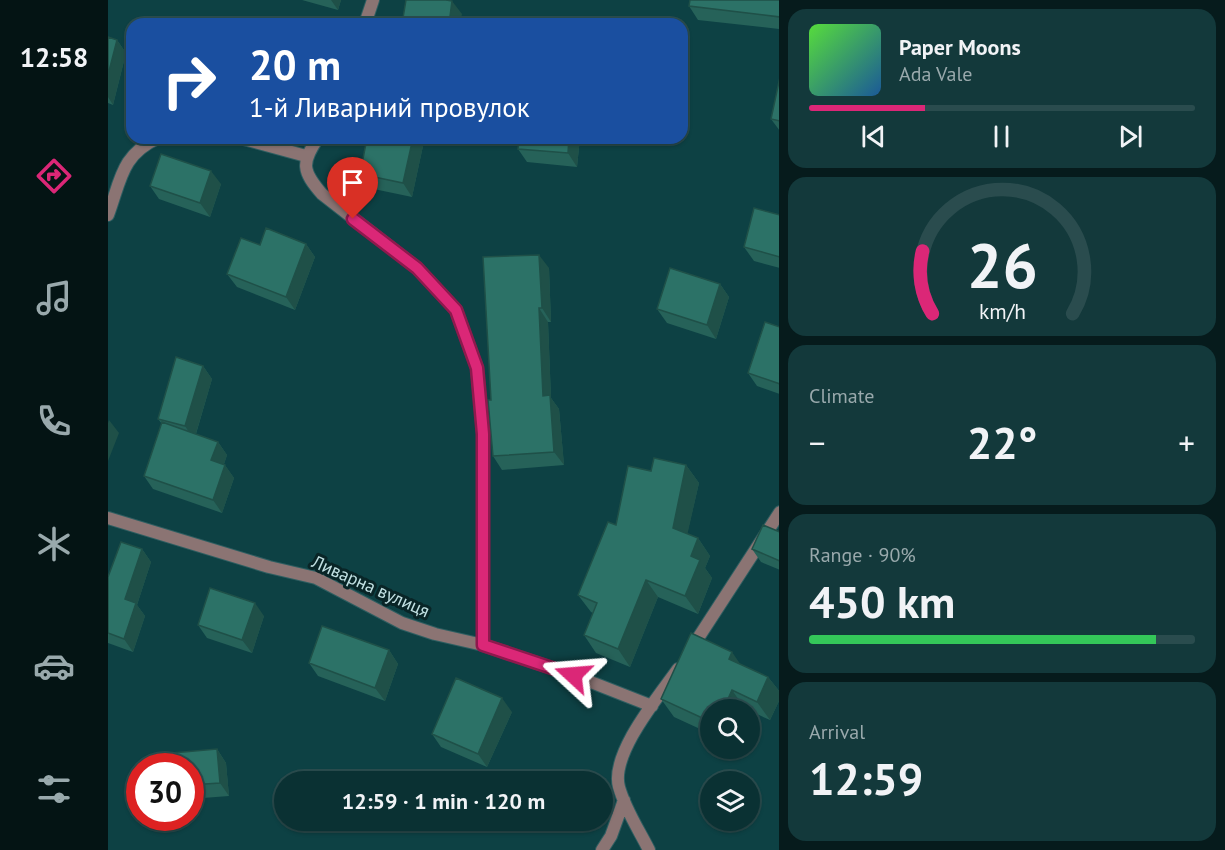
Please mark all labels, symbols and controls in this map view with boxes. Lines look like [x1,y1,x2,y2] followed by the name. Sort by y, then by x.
[899,33,1021,61] text: Paper Moons
[249,37,341,92] text: 20 m
[20,40,88,74] text: 12:58
[150,42,228,120] icon: right
[899,61,972,87] text: Ada Vale
[249,90,530,124] text: 1-й Ливарний провулок
[857,120,890,153] icon: previous
[985,120,1018,153] icon: pause
[1114,120,1147,153] icon: next
[33,155,75,197] icon: directions
[327,157,378,219] pin
[336,166,369,199] icon: arrive
[967,224,1037,305] text: 26
[33,277,75,319] icon: music
[978,297,1025,325] text: km/h
[809,383,875,409] text: Climate
[33,400,75,442] icon: phone
[967,413,1037,471] text: 22°
[809,421,826,464] text: −
[1178,421,1195,464] text: +
[33,523,75,565] icon: climate
[809,542,916,568] text: Range · 90%
[308,549,433,622] street label: Ливарна вулиця
[809,572,955,630] text: 450 km
[541,643,605,707] position arrow
[33,645,75,687] icon: car
[700,699,760,831] map controls
[700,699,760,759] button: search
[809,719,865,745] text: Arrival
[809,749,923,807] text: 12:59
[126,753,204,831] speed limit sign: 30
[33,768,75,810] icon: filters
[700,771,760,831] button: layers
[342,787,545,815] text: 12:59 · 1 min · 120 m

